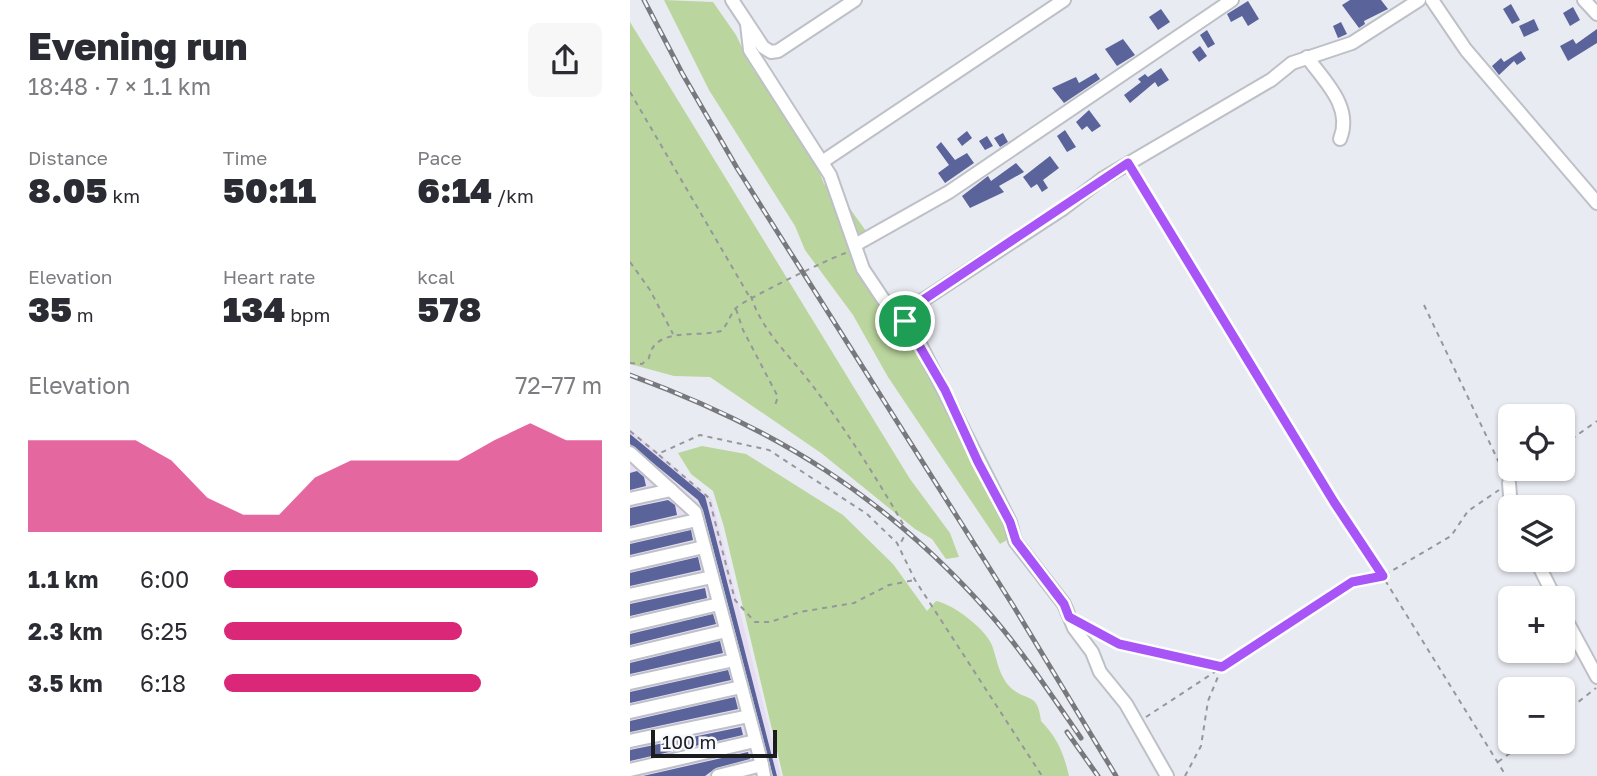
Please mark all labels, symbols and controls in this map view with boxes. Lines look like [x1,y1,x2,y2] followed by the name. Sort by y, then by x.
[28,23,247,68] text: Evening run
[528,23,602,97] button: share
[28,72,211,100] text: 18:48 · 7 × 1.1 km
[28,146,108,169] text: Distance
[223,146,267,169] text: Time
[417,146,462,169] text: Pace
[28,169,108,211] text: 8.05
[223,169,316,211] text: 50:11
[417,169,492,211] text: 6:14
[108,184,140,207] text: km
[492,184,534,207] text: /km
[28,265,113,288] text: Elevation
[223,265,315,288] text: Heart rate
[417,265,455,288] text: kcal
[28,288,72,330] text: 35
[223,288,285,330] text: 134
[417,288,481,330] text: 578
[875,291,935,351] pin
[886,302,924,340] icon: arrive
[72,303,94,326] text: m
[285,303,330,326] text: bpm
[28,371,130,399] text: Elevation
[515,371,602,399] text: 72–77 m
[1498,404,1575,754] map controls
[1498,404,1575,481] button: locate
[1498,495,1575,572] button: layers
[28,565,98,593] text: 1.1 km
[140,565,189,593] text: 6:00
[1498,586,1575,663] button: +
[28,617,103,645] text: 2.3 km
[140,617,188,645] text: 6:25
[28,669,103,697] text: 3.5 km
[140,669,186,697] text: 6:18
[1498,677,1575,754] button: −
[651,727,777,759] scale bar
[662,730,716,753] text: 100 m

